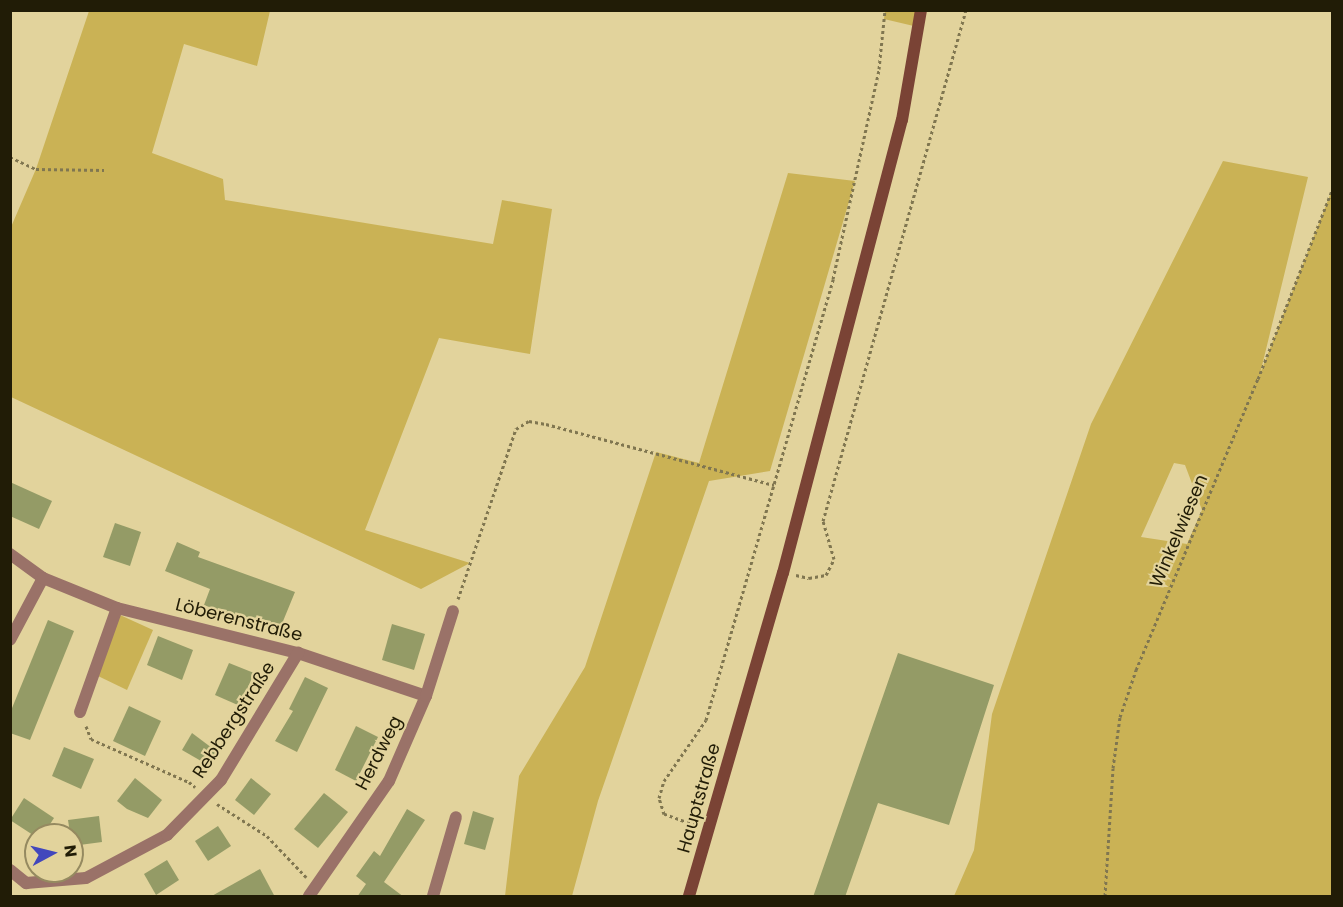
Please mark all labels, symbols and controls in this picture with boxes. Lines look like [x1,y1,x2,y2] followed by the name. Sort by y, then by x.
[1145,471,1213,591] street label: Winkelwiesen
[173,594,305,646] street label: Löberenstraße
[188,658,280,782] street label: Rebbergstraße
[351,712,407,794] street label: Herdweg
[673,741,725,855] street label: Hauptstraße
[24,823,84,883] north arrow
[58,844,83,858] text: N

